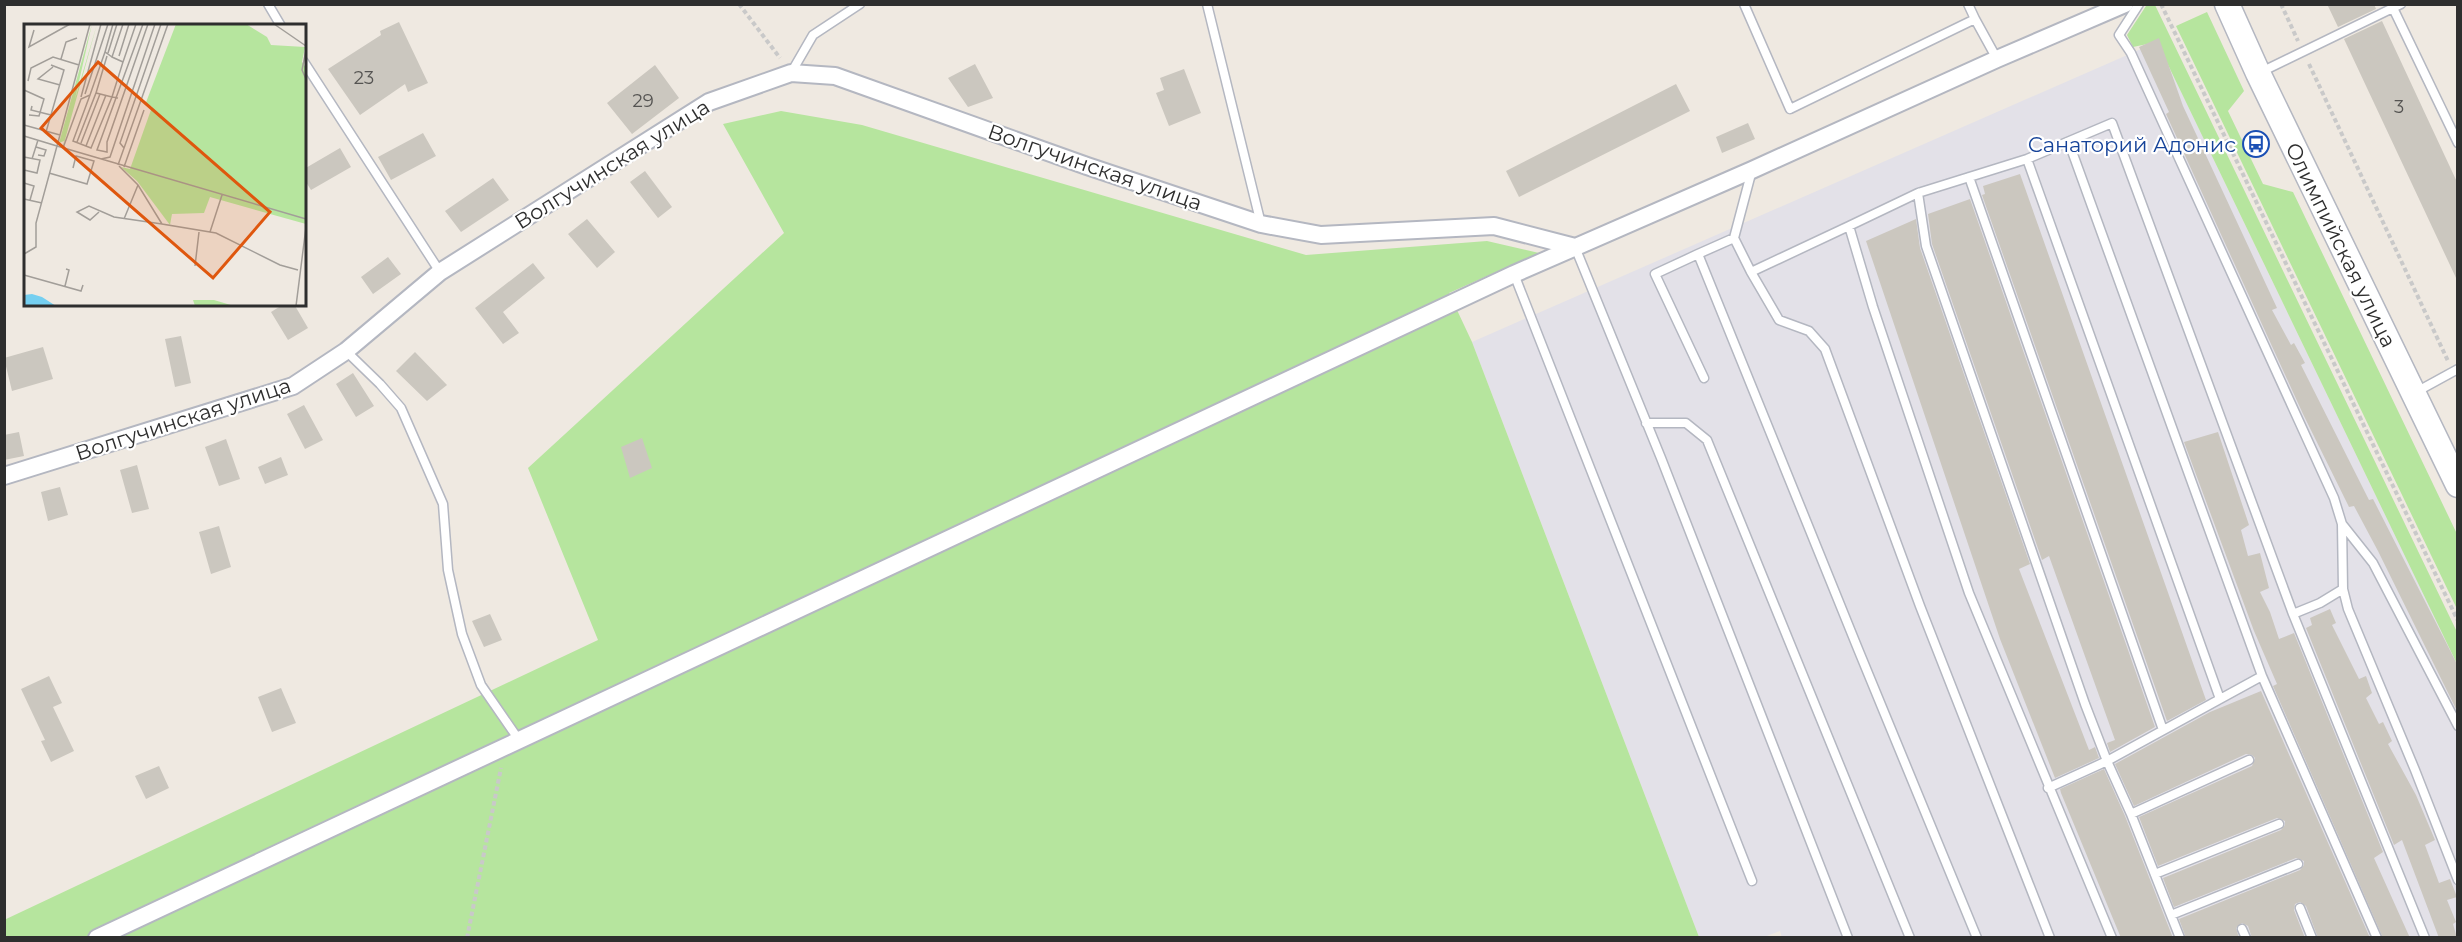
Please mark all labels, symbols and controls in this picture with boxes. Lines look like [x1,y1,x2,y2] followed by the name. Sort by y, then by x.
[24,24,306,306] inset map
[354,67,374,89] house number: 23
[632,90,654,112] house number: 29
[510,94,714,234] street label: Волгучинская улица
[2394,96,2404,118] house number: 3
[985,119,1205,215] street label: Волгучинская улица
[2241,129,2271,159] bus stop icon: Санаторий Адонис
[2028,132,2236,157] place label: Санаторий Адонис
[2281,139,2401,351] street label: Олимпийская улица
[72,372,294,466] street label: Волгучинская улица

